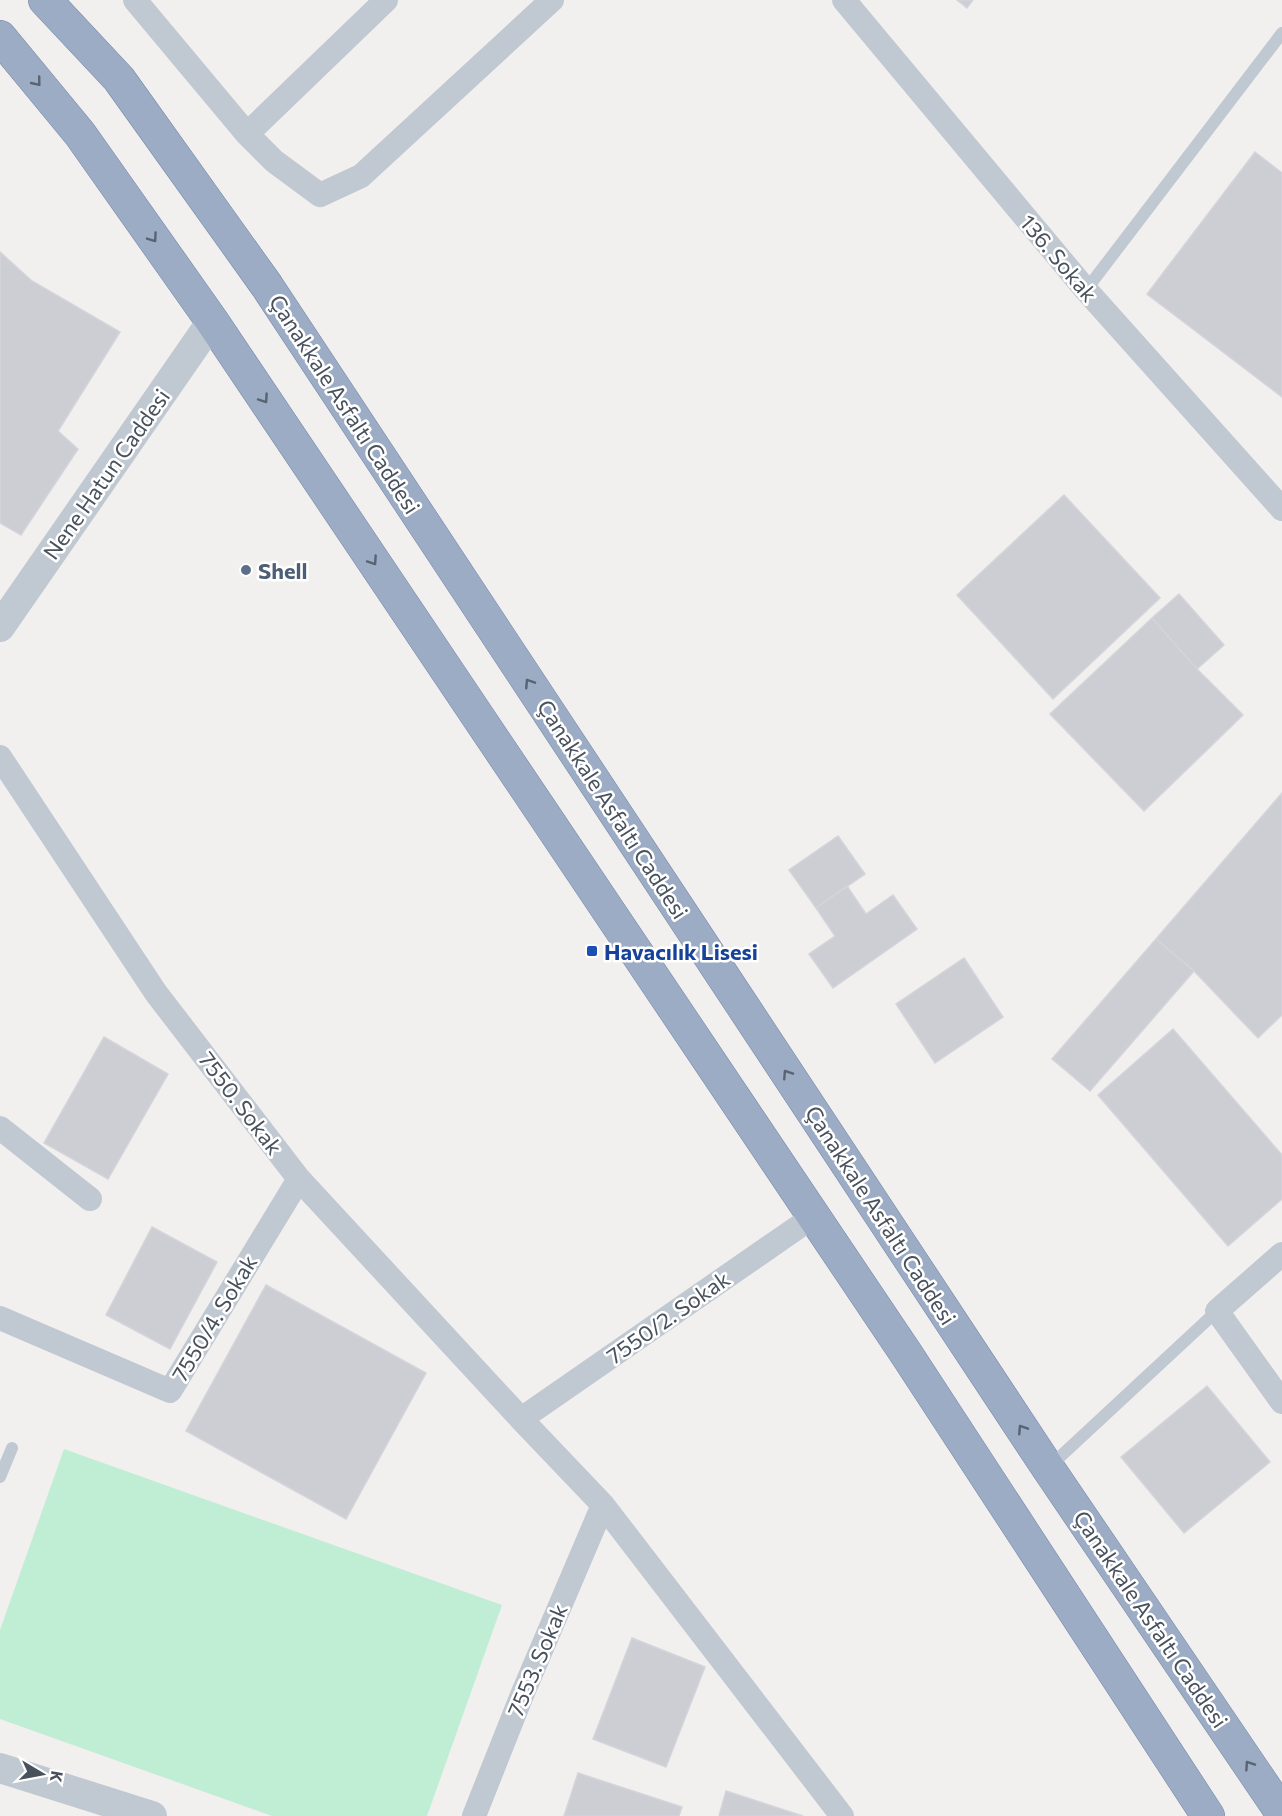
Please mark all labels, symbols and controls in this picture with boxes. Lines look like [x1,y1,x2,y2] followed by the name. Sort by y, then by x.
[30,75,41,86] one-way arrow
[1015,209,1103,307] street label: 136. Sokak
[146,232,157,243] one-way arrow
[264,289,426,519] street label: Çanakkale Asfaltı Caddesi
[37,384,175,564] street label: Nene Hatun Caddesi
[257,392,268,403] one-way arrow
[366,554,377,565] one-way arrow
[258,557,308,584] place label: Shell
[239,563,253,577] marker: Shell
[525,679,537,689] one-way arrow
[532,694,694,924] street label: Çanakkale Asfaltı Caddesi
[604,938,758,965] place label: Havacılık Lisesi
[585,944,599,958] marker: Havacılık Lisesi
[194,1046,288,1160] street label: 7550. Sokak
[784,1069,795,1080] one-way arrow
[800,1100,962,1330] street label: Çanakkale Asfaltı Caddesi
[166,1250,262,1386] street label: 7550/4. Sokak
[601,1265,735,1369] street label: 7550/2. Sokak
[1018,1425,1030,1435] one-way arrow
[1068,1505,1234,1733] street label: Çanakkale Asfaltı Caddesi
[501,1600,573,1720] street label: 7553. Sokak
[12,1744,72,1804] north arrow
[1245,1760,1256,1771] one-way arrow
[47,1770,68,1784] text: K

